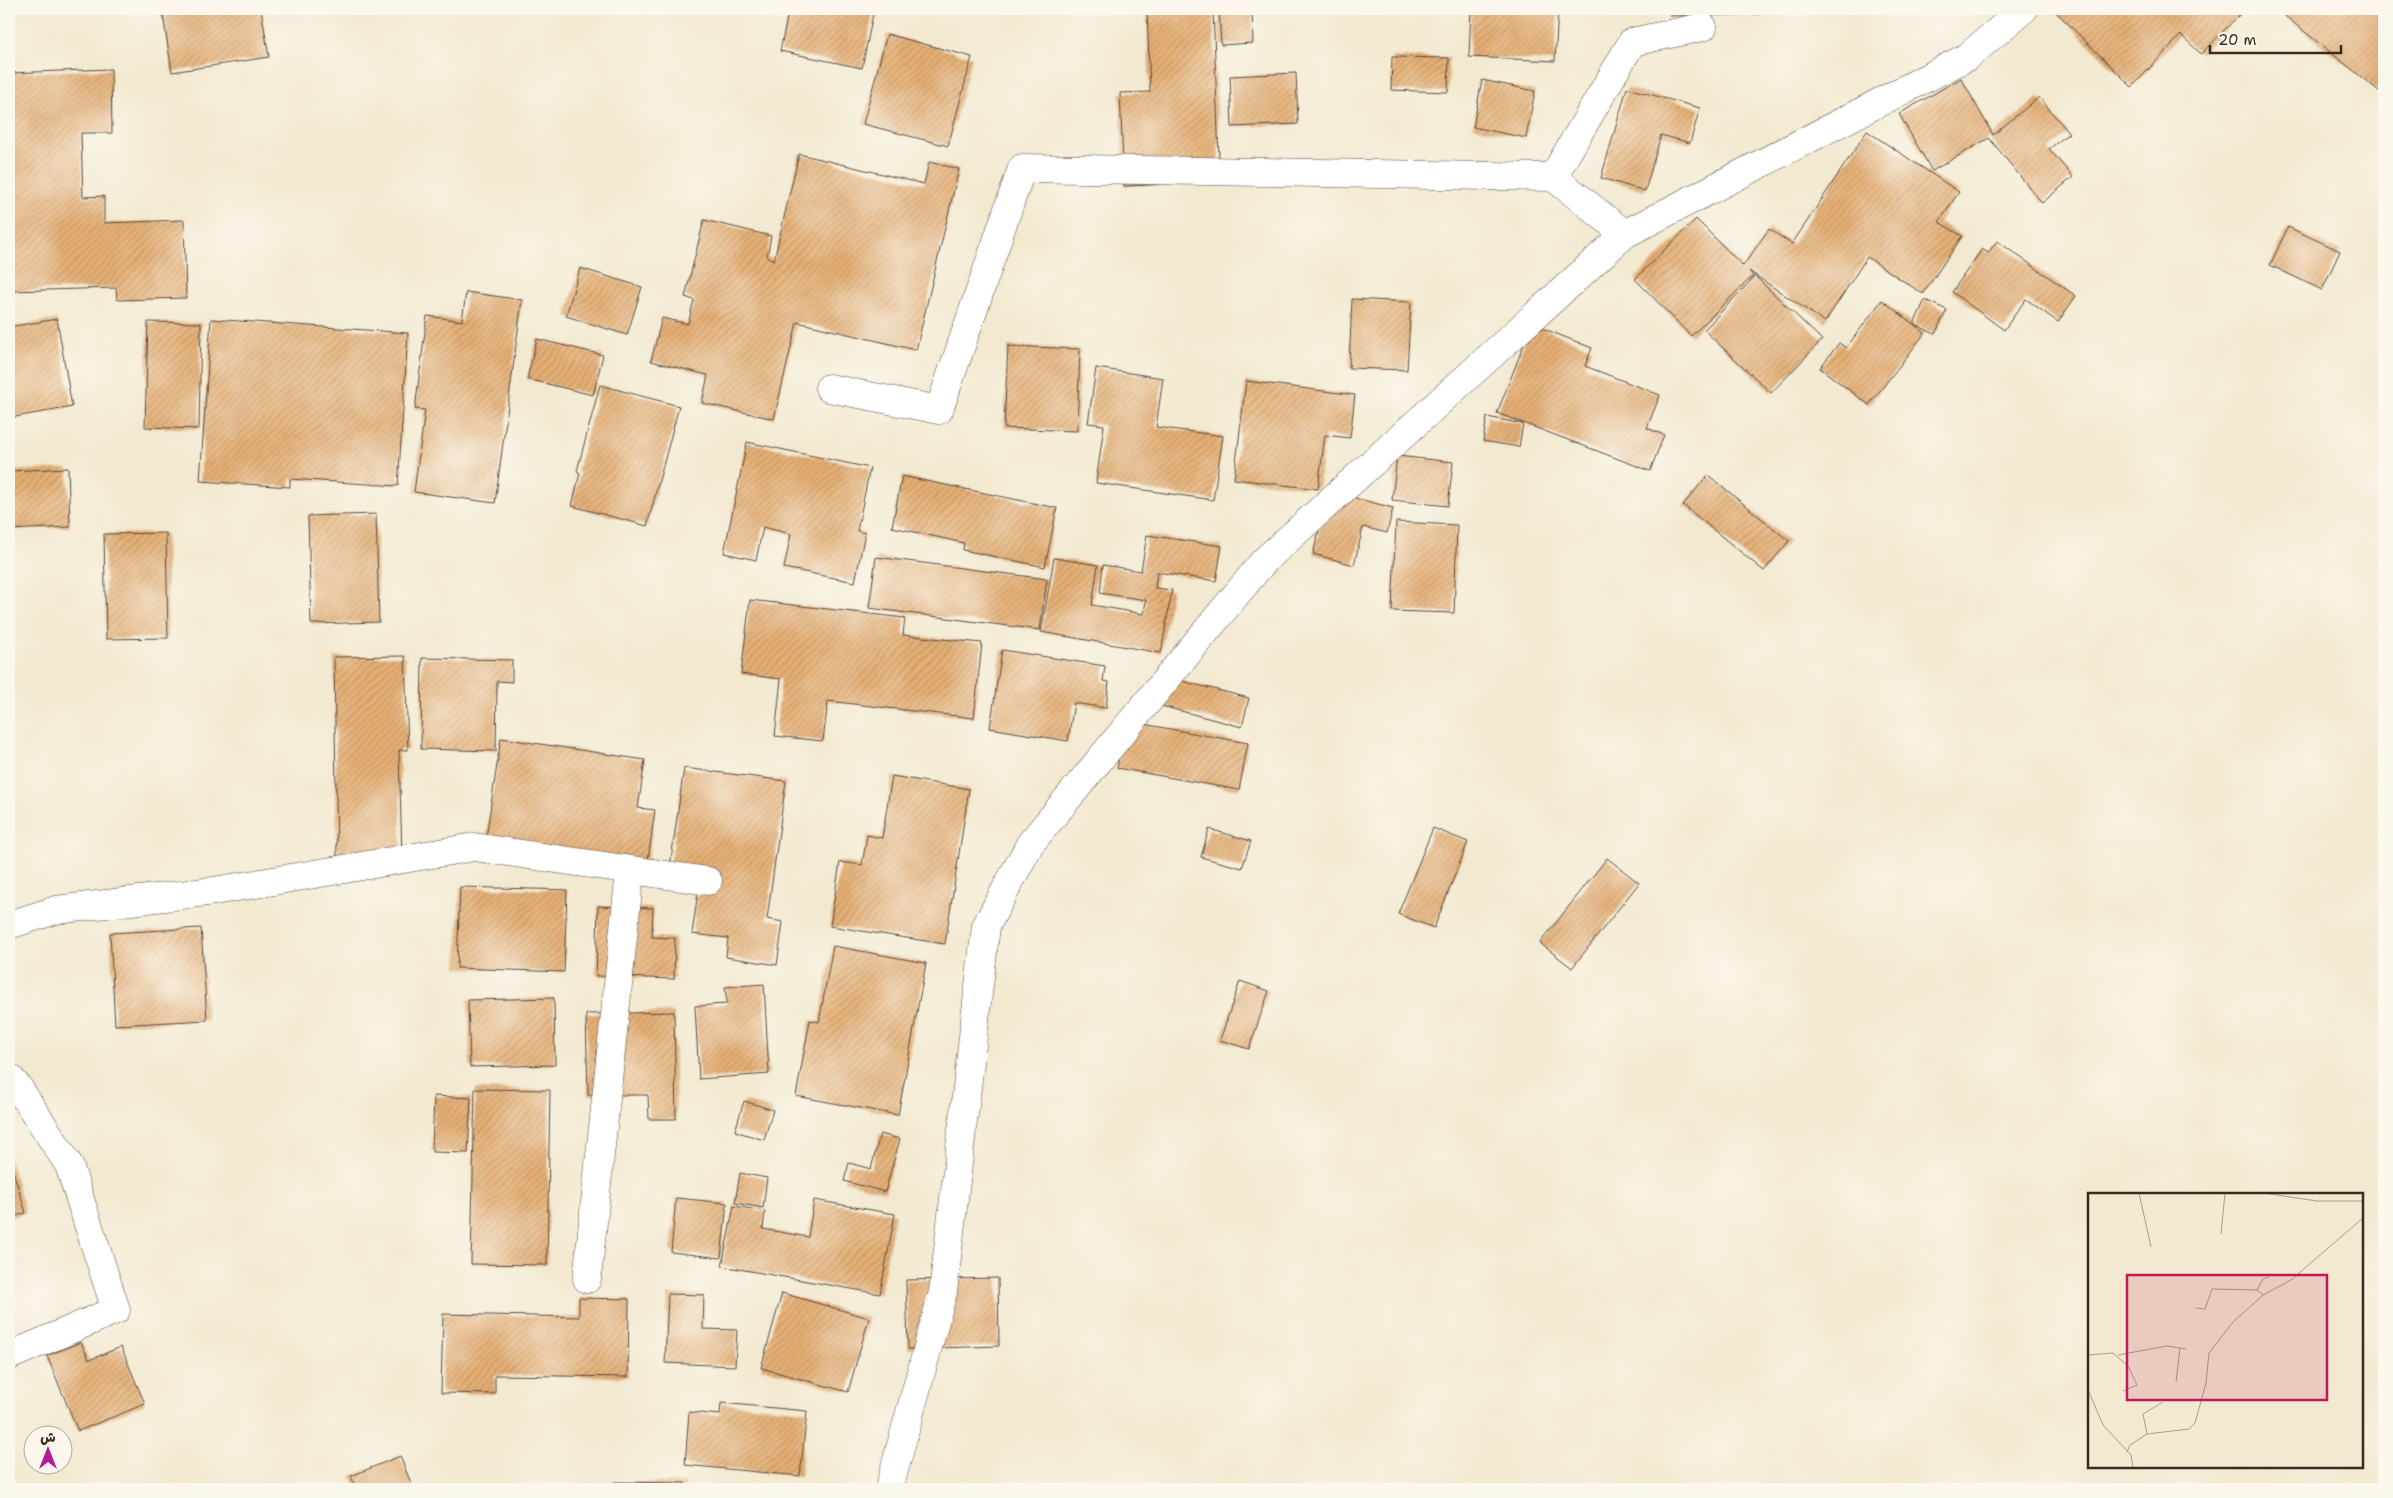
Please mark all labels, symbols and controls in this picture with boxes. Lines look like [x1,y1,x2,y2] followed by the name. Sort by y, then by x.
[2210,22,2342,54] scale bar
[2218,30,2257,50] text: 20 m
[2088,1193,2363,1468] inset map
[22,1426,72,1476] north arrow
[40,1428,56,1446] text: ش

